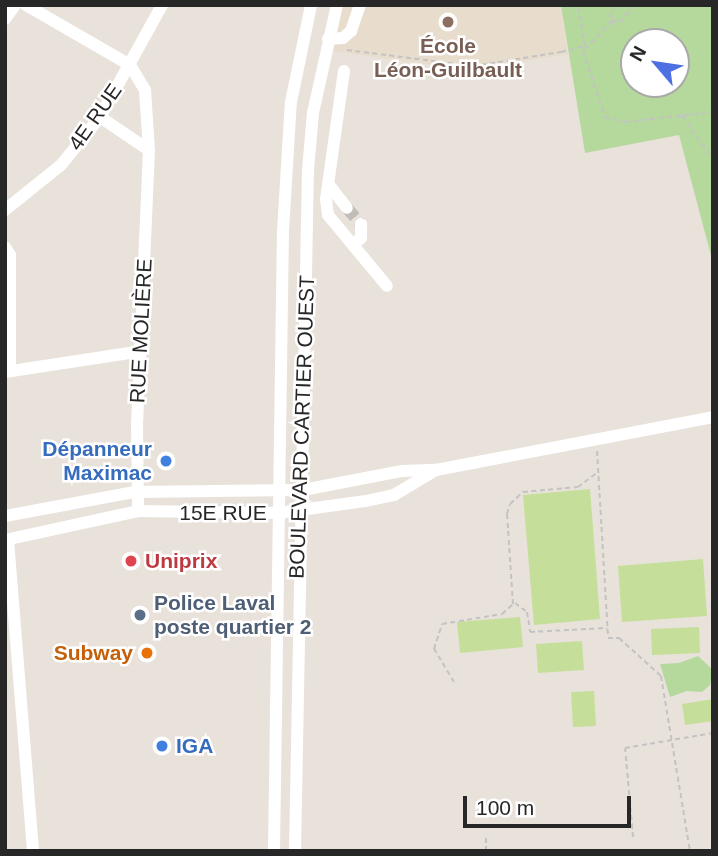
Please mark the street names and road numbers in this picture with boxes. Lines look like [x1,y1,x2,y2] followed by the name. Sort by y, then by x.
[63,79,127,155] street label: 4E RUE
[125,258,157,404] street label: RUE MOLIÈRE
[284,275,320,579] street label: BOULEVARD CARTIER OUEST
[179,500,267,526] street label: 15E RUE

